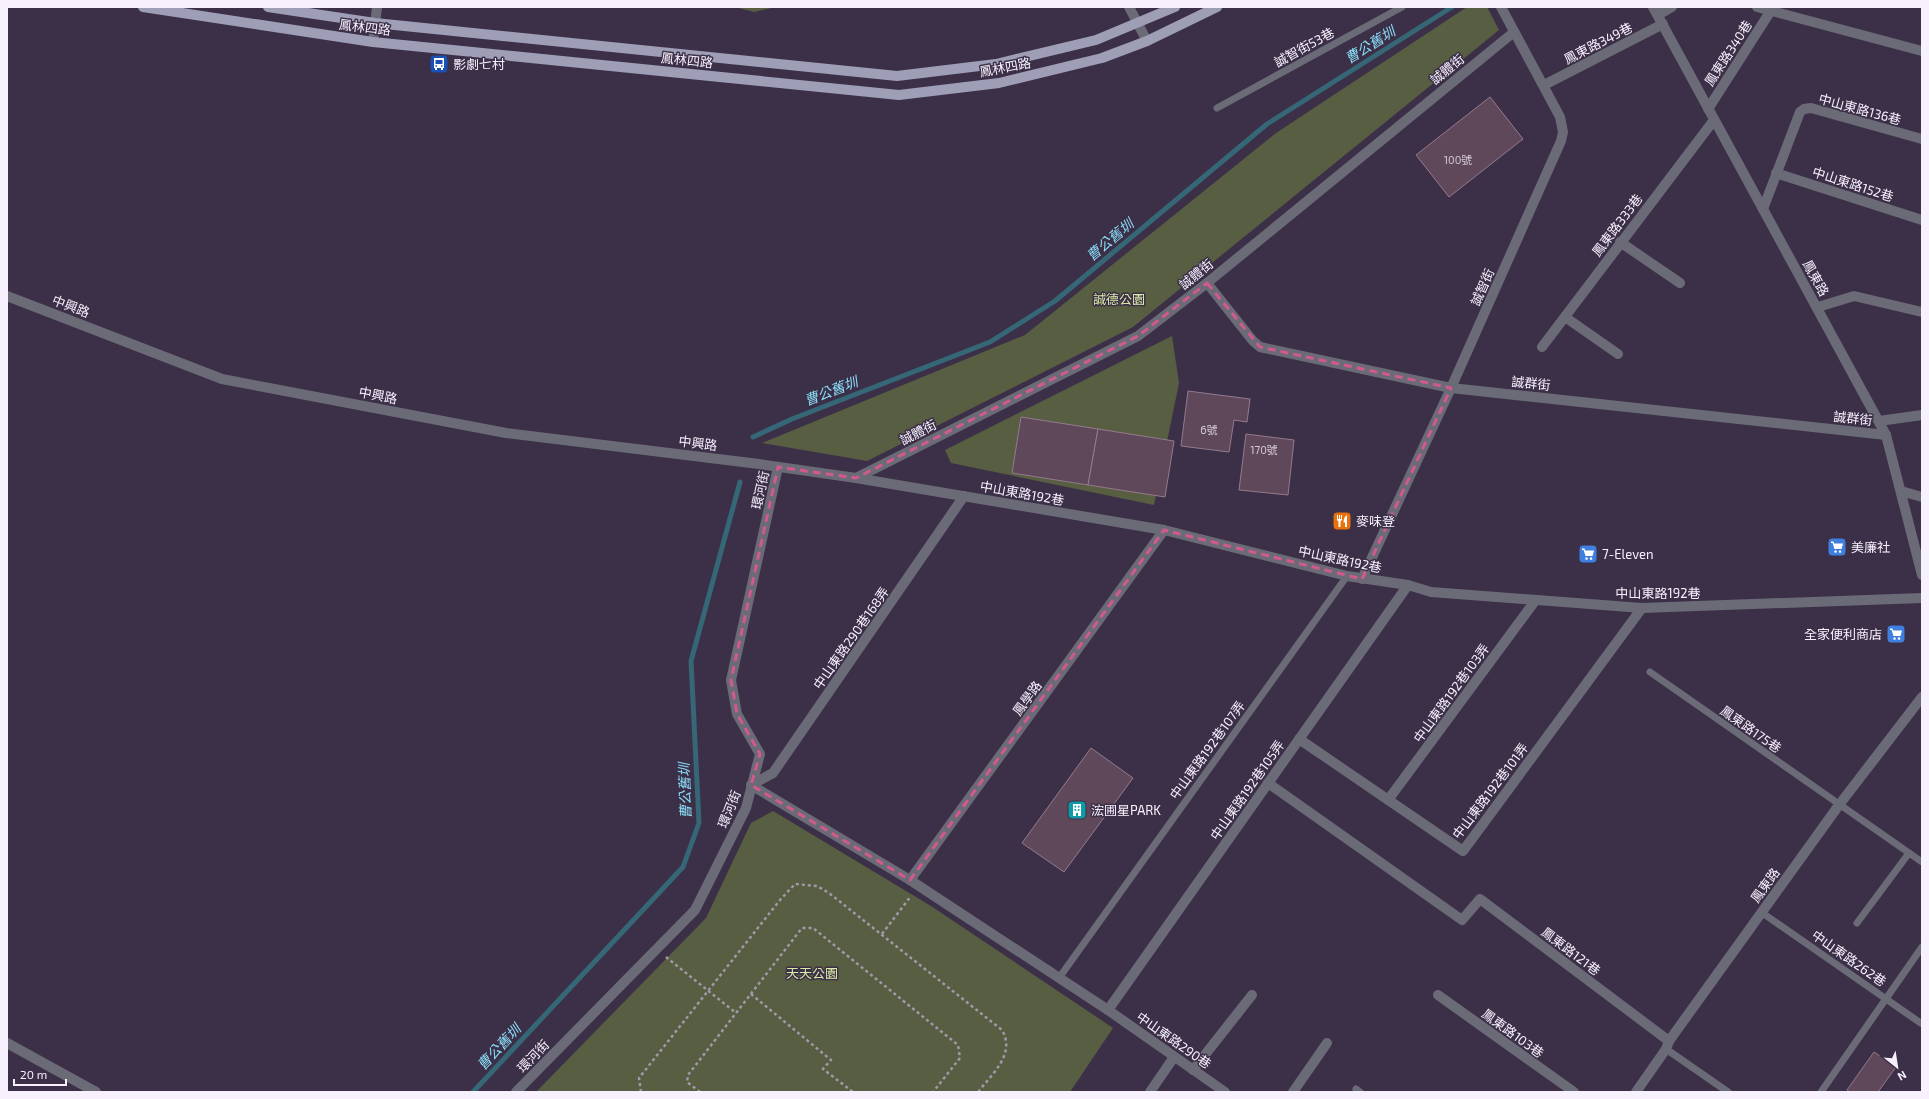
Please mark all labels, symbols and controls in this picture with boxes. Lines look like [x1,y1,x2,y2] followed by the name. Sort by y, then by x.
[338,16,392,38] street label: 鳳林四路
[1701,17,1755,89] street label: 鳳東路340巷
[1561,19,1635,67] street label: 鳳東路349巷
[1341,21,1400,67] water label: 曹公舊圳
[1271,24,1337,70] street label: 誠智街53巷
[660,49,714,71] street label: 鳳林四路
[1427,51,1467,87] street label: 誠體街
[428,53,450,75] bus stop icon: 影劇七村
[978,54,1032,80] street label: 鳳林四路
[453,56,505,72] place label: 影劇七村
[1817,90,1903,128] street label: 中山東路136巷
[1444,153,1472,166] house number: 100號
[1810,163,1896,205] street label: 中山東路152巷
[1588,191,1646,259] street label: 鳳東路333巷
[1083,214,1138,264] water label: 曹公舊圳
[1176,256,1216,292] street label: 誠體街
[1800,257,1832,299] street label: 鳳東路
[1467,266,1497,308] street label: 誠智街
[1093,291,1145,307] park label: 誠德公園
[50,292,92,320] street label: 中興路
[802,372,862,409] water label: 曹公舊圳
[1511,373,1551,393] street label: 誠群街
[357,383,399,407] street label: 中興路
[1833,408,1873,428] street label: 誠群街
[897,416,939,448] street label: 誠體街
[1200,423,1218,436] house number: 6號
[678,433,718,453] street label: 中興路
[1250,443,1278,456] house number: 170號
[748,469,772,511] street label: 環河街
[979,478,1065,508] street label: 中山東路192巷
[1331,510,1353,532] restaurant icon: 麥味登
[1356,513,1395,529] place label: 麥味登
[1826,536,1848,558] supermarket icon: 美廉社
[1851,539,1890,555] place label: 美廉社
[1297,542,1383,576] street label: 中山東路192巷
[1577,543,1599,565] supermarket icon: 7-Eleven
[1602,546,1654,562] place label: 7-Eleven
[810,584,892,692] street label: 中山東路290巷168弄
[1616,585,1700,601] street label: 中山東路192巷
[1885,623,1907,645] supermarket icon: 全家便利商店
[1804,626,1882,642] place label: 全家便利商店
[1410,640,1492,746] street label: 中山東路192巷103弄
[1009,678,1045,718] street label: 鳳學路
[1166,698,1248,802] street label: 中山東路192巷107弄
[1717,702,1785,756] street label: 鳳東路175巷
[1207,737,1287,843] street label: 中山東路192巷105弄
[1449,740,1531,842] street label: 中山東路192巷101弄
[675,761,694,819] water label: 曹公舊圳
[714,788,744,830] street label: 環河街
[1066,799,1088,821] building icon: 浤圃星PARK
[1091,802,1161,818] place label: 浤圃星PARK
[1747,865,1783,905] street label: 鳳東路
[1538,924,1604,978] street label: 鳳東路121巷
[1809,926,1889,990] street label: 中山東路262巷
[786,965,838,981] park label: 天天公園
[1479,1005,1547,1061] street label: 鳳東路103巷
[1134,1008,1214,1072] street label: 中山東路290巷
[473,1019,525,1073] water label: 曹公舊圳
[514,1036,552,1076] street label: 環河街
[1877,1047,1917,1087] north arrow
[14,1061,66,1087] scale bar
[20,1067,47,1081] text: 20 m
[1896,1068,1909,1084] text: N

